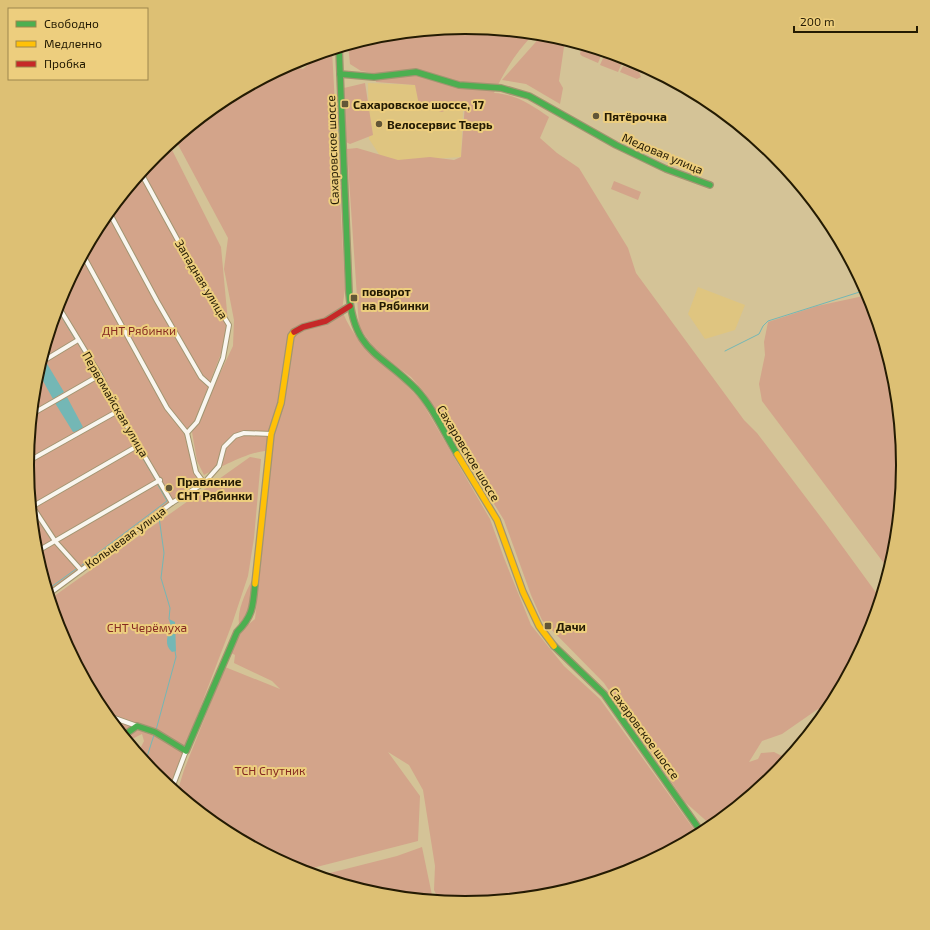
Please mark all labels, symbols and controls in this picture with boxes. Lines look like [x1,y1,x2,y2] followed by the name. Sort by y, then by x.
[8,8,148,80] legend
[794,8,917,34] scale bar
[800,14,834,28] text: 200 m
[44,16,99,30] text: Свободно
[44,36,102,50] text: Медленно
[44,56,86,70] text: Пробка
[323,95,341,205] street label: Сахаровское шоссе
[353,97,485,111] place label: Сахаровское шоссе, 17
[340,99,350,109] marker: Сахаровское шоссе, 17
[604,109,667,123] place label: Пятёрочка
[591,111,601,121] marker: Пятёрочка
[387,117,493,131] place label: Велосервис Тверь
[374,119,384,129] marker: Велосервис Тверь
[620,130,706,177] street label: Медовая улица
[172,237,231,322] street label: Западная улица
[362,284,429,312] place label: поворот на Рябинки
[349,293,359,303] marker: поворот на Рябинки
[102,323,176,337] park label: ДНТ Рябинки
[79,349,152,460] street label: Первомайская улица
[435,402,503,504] street label: Сахаровское шоссе
[177,474,252,502] place label: Правление СНТ Рябинки
[164,483,174,493] marker: Правление СНТ Рябинки
[82,503,169,572] street label: Кольцевая улица
[556,619,586,633] place label: Дачи
[107,620,187,635] park label: СНТ Черёмуха
[543,621,553,631] marker: Дачи
[607,684,683,782] street label: Сахаровское шоссе
[235,763,306,778] park label: ТСН Спутник

